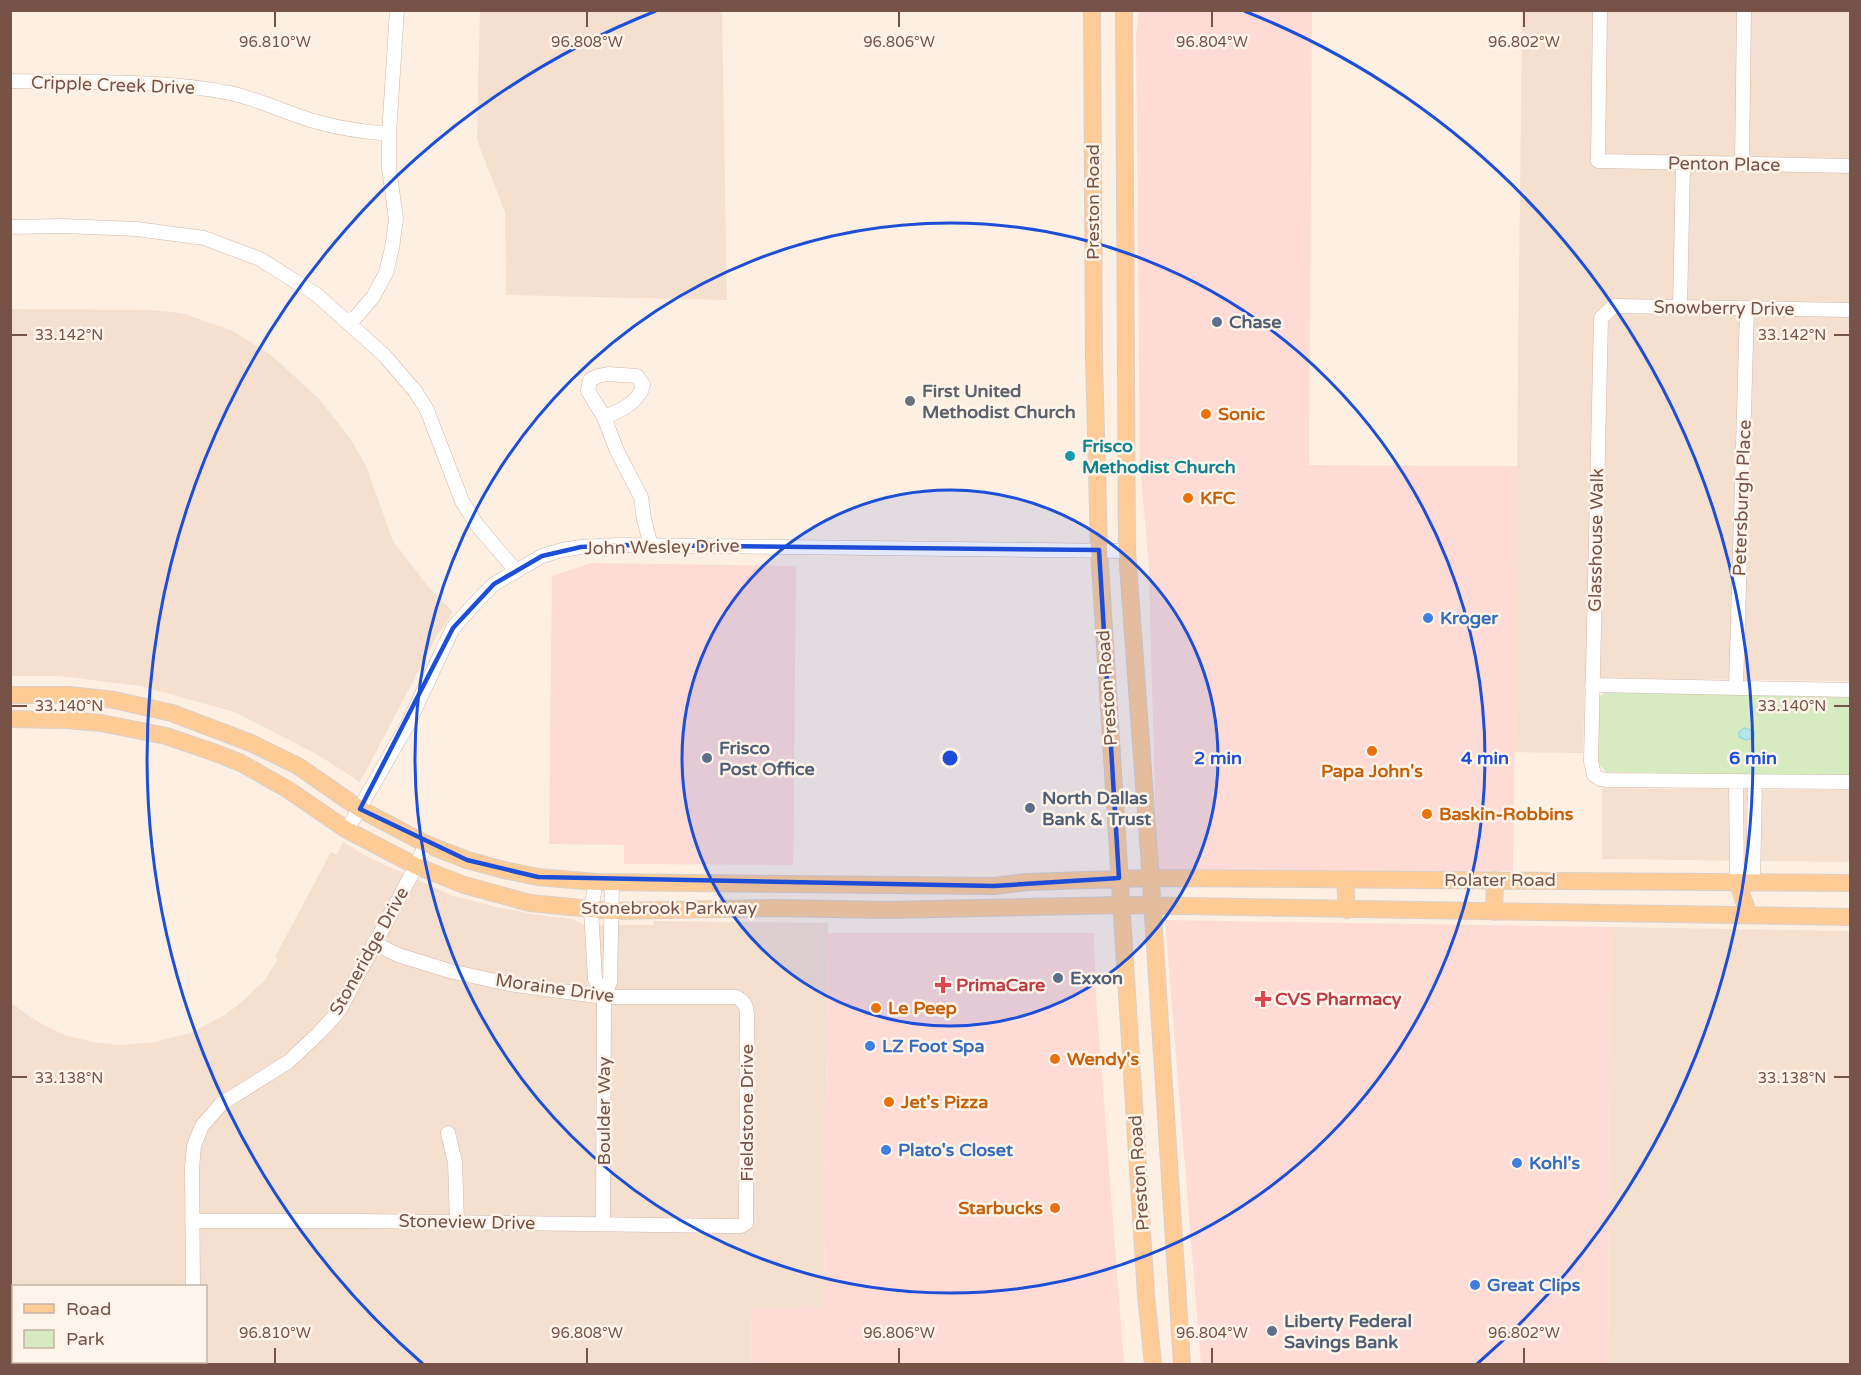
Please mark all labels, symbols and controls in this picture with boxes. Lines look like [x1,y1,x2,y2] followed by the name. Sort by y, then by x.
[239,33,311,51] text: 96.810°W
[551,33,623,51] text: 96.808°W
[863,33,935,51] text: 96.806°W
[1176,33,1248,51] text: 96.804°W
[1488,33,1560,51] text: 96.802°W
[31,71,195,99] street label: Cripple Creek Drive
[1082,144,1104,260] street label: Preston Road
[1668,152,1780,176] street label: Penton Place
[1653,296,1795,320] street label: Snowberry Drive
[1229,311,1281,333] place label: Chase
[1210,315,1224,329] marker: Chase
[35,326,103,344] text: 33.142°N
[1758,326,1826,344] text: 33.142°N
[922,380,1076,423] place label: First United Methodist Church
[903,394,917,408] marker: First United Methodist Church
[1218,403,1265,425] place label: Sonic
[1199,407,1213,421] marker: Sonic
[1728,419,1756,577] street label: Petersburgh Place
[1082,435,1236,478] place label: Frisco Methodist Church
[1063,449,1077,463] marker: Frisco Methodist Church
[1584,468,1608,612] street label: Glasshouse Walk
[1200,487,1236,509] place label: KFC
[1181,491,1195,505] marker: KFC
[584,535,740,559] street label: John Wesley Drive
[1440,607,1499,629] place label: Kroger
[1421,611,1435,625] marker: Kroger
[1092,629,1122,747] street label: Preston Road
[35,697,103,715] text: 33.140°N
[1758,697,1826,715] text: 33.140°N
[719,737,815,780] place label: Frisco Post Office
[1365,744,1379,758] marker: Papa John's
[1194,747,1242,769] text: 2 min
[1461,747,1509,769] text: 4 min
[1729,747,1777,769] text: 6 min
[940,748,960,768] centre of rings
[700,751,714,765] marker: Frisco Post Office
[1321,760,1423,782] place label: Papa John's
[1042,787,1151,830] place label: North Dallas Bank & Trust
[1023,801,1037,815] marker: North Dallas Bank & Trust
[1439,803,1574,825] place label: Baskin-Robbins
[1420,807,1434,821] marker: Baskin-Robbins
[1444,869,1556,891] street label: Rolater Road
[325,883,413,1019] street label: Stoneridge Drive
[581,897,757,919] street label: Stonebrook Parkway
[1070,967,1123,989] place label: Exxon
[494,969,616,1007] street label: Moraine Drive
[1051,971,1065,985] marker: Exxon
[956,974,1045,996] place label: PrimaCare
[934,976,952,994] marker: PrimaCare
[1275,988,1402,1010] place label: CVS Pharmacy
[1256,992,1270,1006] marker: CVS Pharmacy
[888,997,957,1019] place label: Le Peep
[869,1001,883,1015] marker: Le Peep
[882,1035,985,1057] place label: LZ Foot Spa
[863,1039,877,1053] marker: LZ Foot Spa
[736,1044,758,1182] street label: Fieldstone Drive
[1067,1048,1140,1070] place label: Wendy's
[1048,1052,1062,1066] marker: Wendy's
[593,1056,615,1166] street label: Boulder Way
[35,1069,103,1087] text: 33.138°N
[1758,1069,1826,1087] text: 33.138°N
[900,1091,988,1113] place label: Jet's Pizza
[882,1095,896,1109] marker: Jet's Pizza
[1124,1114,1154,1232] street label: Preston Road
[898,1139,1013,1161] place label: Plato's Closet
[879,1143,893,1157] marker: Plato's Closet
[1529,1152,1580,1174] place label: Kohl's
[1510,1156,1524,1170] marker: Kohl's
[958,1197,1043,1219] place label: Starbucks
[1048,1201,1062,1215] marker: Starbucks
[398,1210,536,1234] street label: Stoneview Drive
[1487,1274,1581,1296] place label: Great Clips
[1468,1278,1482,1292] marker: Great Clips
[12,1285,207,1363] legend
[66,1298,111,1320] text: Road
[1284,1310,1412,1353] place label: Liberty Federal Savings Bank
[239,1324,311,1342] text: 96.810°W
[551,1324,623,1342] text: 96.808°W
[863,1324,935,1342] text: 96.806°W
[1176,1324,1248,1342] text: 96.804°W
[1265,1324,1279,1338] marker: Liberty Federal Savings Bank
[1488,1324,1560,1342] text: 96.802°W
[66,1328,105,1350] text: Park

